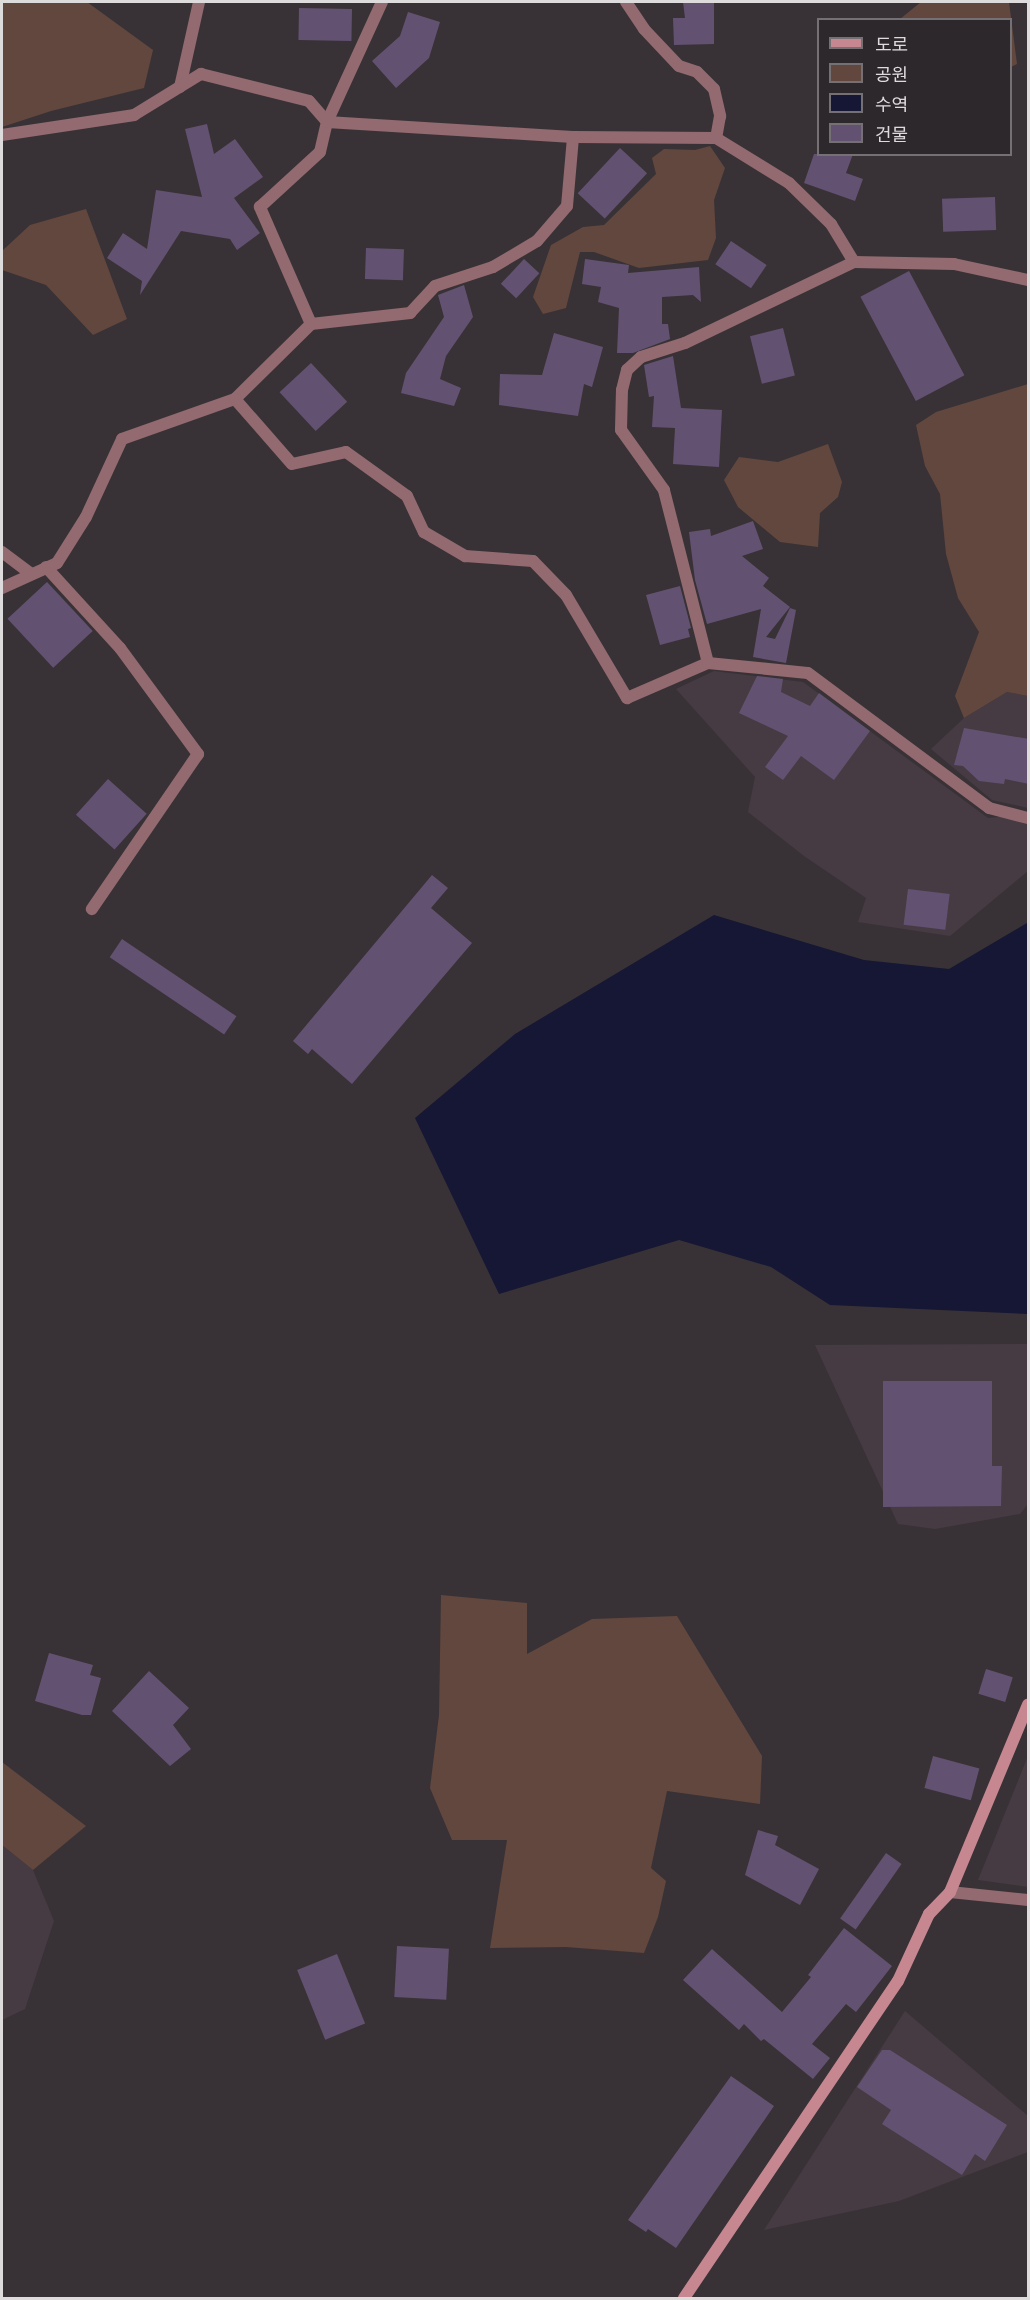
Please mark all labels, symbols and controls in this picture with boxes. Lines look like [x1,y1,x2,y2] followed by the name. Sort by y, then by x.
[817,18,1012,156] legend
[875,34,908,54] text: 도로
[875,64,908,84] text: 공원
[875,94,908,114] text: 수역
[875,124,908,144] text: 건물

